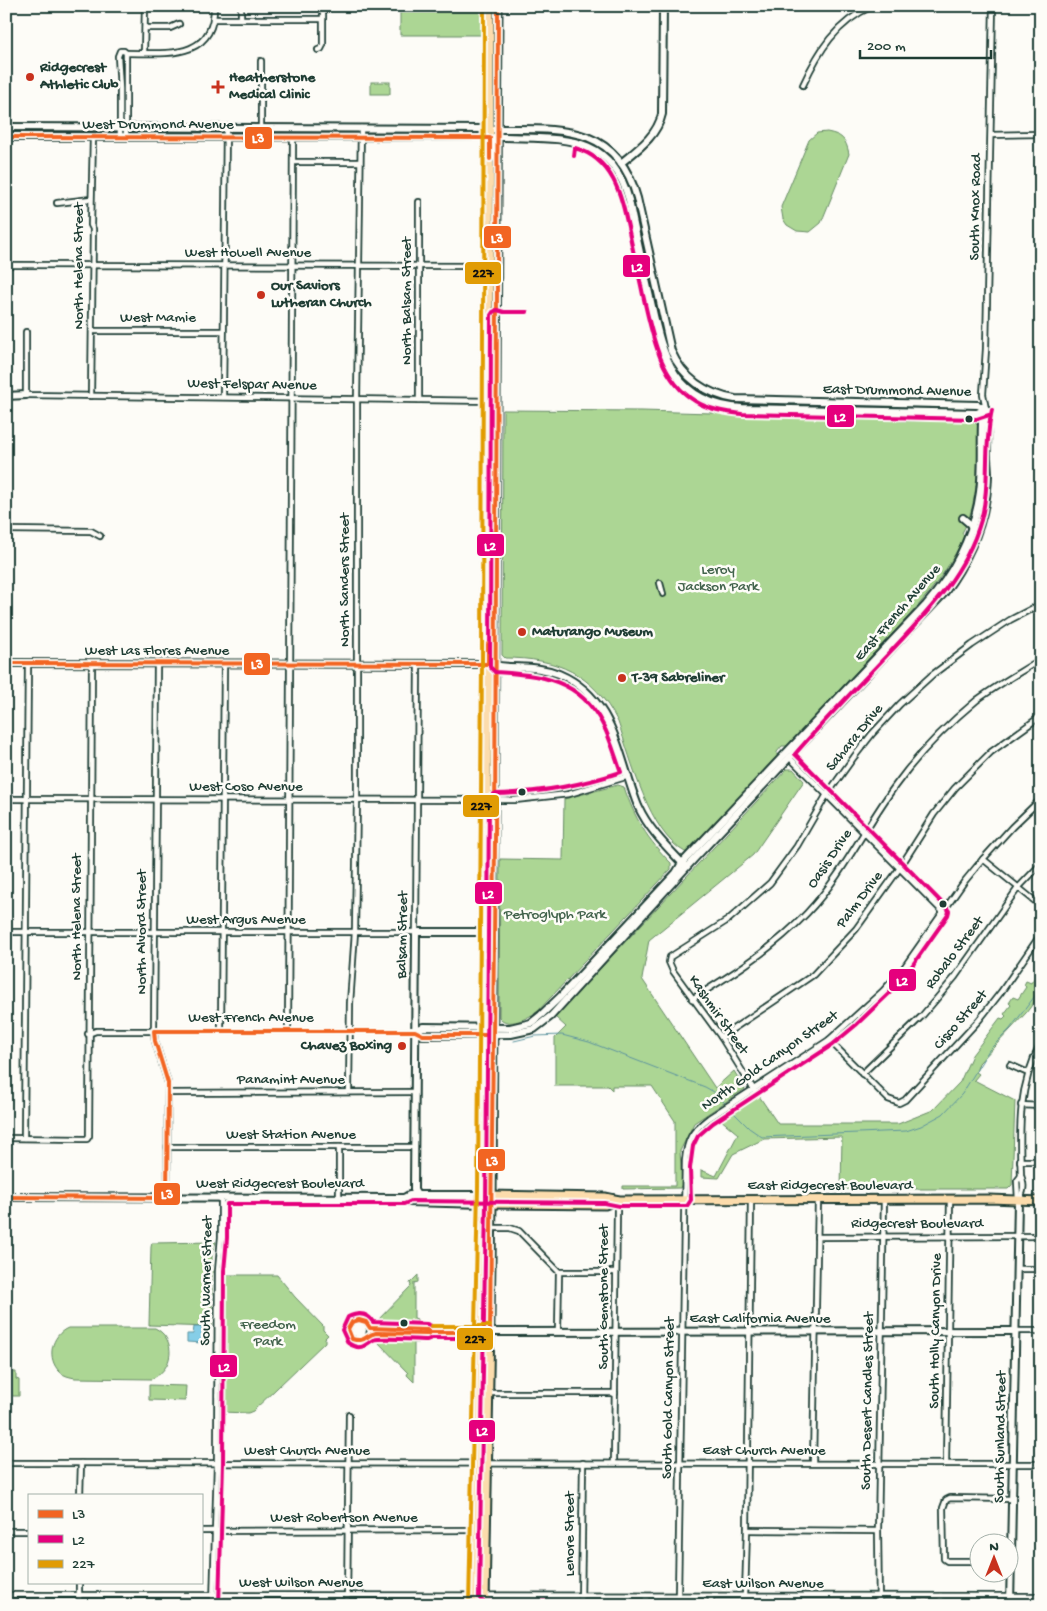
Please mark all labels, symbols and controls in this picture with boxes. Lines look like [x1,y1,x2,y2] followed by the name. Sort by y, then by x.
[860,28,991,60] scale bar
[867,38,906,56] text: 200 m
[39,59,119,94] place label: Ridgecrest Athletic Club
[229,69,316,104] place label: Heatherstone Medical Clinic
[24,71,36,83] marker: Ridgecrest Athletic Club
[211,80,225,94] marker: Heatherstone Medical Clinic
[82,116,234,134] street label: West Drummond Avenue
[244,126,273,150] line badge: L3
[252,131,264,148] text: L3
[966,152,986,261] street label: South Knox Road
[70,201,88,329] street label: North Helena Street
[483,225,512,249] line badge: L3
[491,231,503,248] text: L3
[398,235,416,365] street label: North Balsam Street
[185,244,312,262] street label: West Howell Avenue
[622,254,651,278] line badge: L2
[631,260,643,277] text: L2
[464,261,502,285] line badge: 227
[472,266,494,283] text: 227
[271,277,371,312] place label: Our Saviors Lutheran Church
[255,289,267,301] marker: Our Saviors Lutheran Church
[120,309,196,327] street label: West Mamie
[187,375,317,395] street label: West Felspar Avenue
[823,381,972,401] street label: East Drummond Avenue
[826,404,855,428] line badge: L2
[834,410,846,427] text: L2
[964,414,974,424] unlabelled marker
[336,511,354,647] street label: North Sanders Street
[476,533,505,557] line badge: L2
[484,539,496,556] text: L2
[678,561,760,596] park label: Leroy Jackson Park
[851,561,945,665] street label: East French Avenue
[532,623,653,641] place label: Maturango Museum
[516,626,528,638] marker: Maturango Museum
[85,642,230,660] street label: West Las Flores Avenue
[243,652,271,676] line badge: L3
[251,657,263,674] text: L3
[631,669,726,687] place label: T-39 Sabreliner
[616,672,628,684] marker: T-39 Sabreliner
[822,700,888,775] street label: Sahara Drive
[189,778,303,796] street label: West Coso Avenue
[517,787,527,797] unlabelled marker
[462,794,500,818] line badge: 227
[470,799,492,816] text: 227
[804,826,857,892] street label: Oasis Drive
[68,852,86,980] street label: North Helena Street
[133,868,151,994] street label: North Alvord Street
[832,868,887,933] street label: Palm Drive
[474,881,503,905] line badge: L2
[482,887,494,904] text: L2
[393,889,413,980] street label: Balsam Street
[938,899,948,909] unlabelled marker
[503,906,607,924] park label: Petroglyph Park
[186,911,306,929] street label: West Argus Avenue
[922,912,989,993] street label: Robalo Street
[888,968,917,992] line badge: L2
[684,972,753,1060] street label: Kashmir Street
[896,974,908,991] text: L2
[930,985,993,1054] street label: Cisco Street
[698,1006,843,1115] street label: North Gold Canyon Street
[188,1009,314,1027] street label: West French Avenue
[300,1037,392,1055] place label: Chavez Boxing
[396,1040,408,1052] marker: Chavez Boxing
[236,1071,345,1089] street label: Panamint Avenue
[226,1126,356,1144] street label: West Station Avenue
[477,1148,506,1172] line badge: L3
[486,1154,498,1171] text: L3
[196,1175,365,1193] street label: West Ridgecrest Boulevard
[748,1177,914,1195] street label: East Ridgecrest Boulevard
[153,1182,181,1206] line badge: L3
[161,1187,173,1204] text: L3
[197,1214,217,1346] street label: South Warner Street
[851,1215,984,1233] street label: Ridgecrest Boulevard
[595,1223,613,1370] street label: South Gemstone Street
[926,1253,946,1409] street label: South Holly Canyon Drive
[690,1310,831,1328] street label: East California Avenue
[857,1310,879,1490] street label: South Desert Candles Street
[659,1315,679,1479] street label: South Gold Canyon Street
[239,1316,296,1351] park label: Freedom Park
[399,1318,409,1328] unlabelled marker
[456,1327,494,1351] line badge: 227
[464,1332,486,1349] text: 227
[209,1354,238,1378] line badge: L2
[218,1360,230,1377] text: L2
[991,1369,1011,1503] street label: South Sunland Street
[468,1419,496,1443] line badge: L2
[476,1424,488,1441] text: L2
[244,1442,370,1460] street label: West Church Avenue
[702,1442,826,1460] street label: East Church Avenue
[561,1490,579,1576] street label: Lenore Street
[28,1494,202,1584] legend
[72,1506,85,1524] text: L3
[270,1509,418,1527] street label: West Robertson Avenue
[72,1532,85,1550] text: L2
[970,1534,1020,1584] north arrow
[989,1539,999,1556] text: N
[72,1556,96,1574] text: 227
[239,1574,363,1592] street label: West Wilson Avenue
[702,1575,824,1593] street label: East Wilson Avenue

